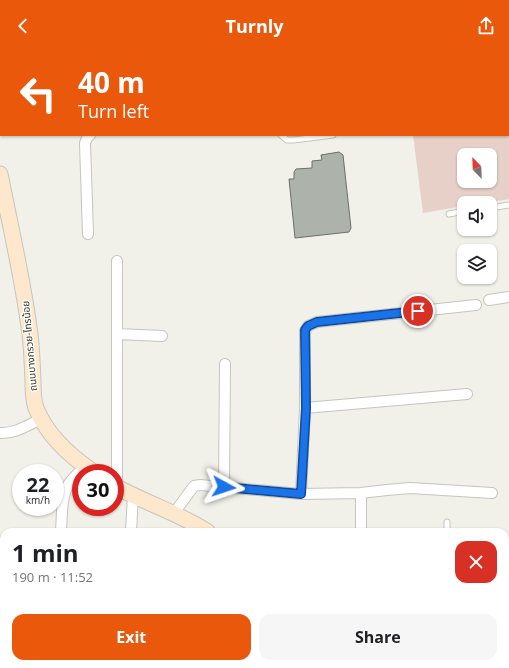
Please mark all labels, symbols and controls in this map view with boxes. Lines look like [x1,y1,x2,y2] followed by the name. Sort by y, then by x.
[226,14,284,38] text: Turnly
[12,15,34,37] icon: back
[475,15,497,37] icon: share
[78,63,145,101] text: 40 m
[12,68,64,120] icon: left
[78,99,149,123] text: Turn left
[457,148,497,188] north arrow
[457,148,497,284] map controls
[457,196,497,236] button: sound
[457,244,497,284] button: layers
[401,294,435,328] pin
[18,300,40,392] street label: ถนนบางกรวย-ไทรน้อย
[407,300,429,322] icon: arrive
[72,464,124,516] speed limit sign: 30
[203,466,245,508] position arrow
[27,471,49,498] text: 22
[26,493,50,507] text: km/h
[12,536,79,569] text: 1 min
[455,541,497,583] button: close
[12,568,93,586] text: 190 m · 11:52
[12,614,251,660] button: Exit
[259,614,497,660] button: Share

